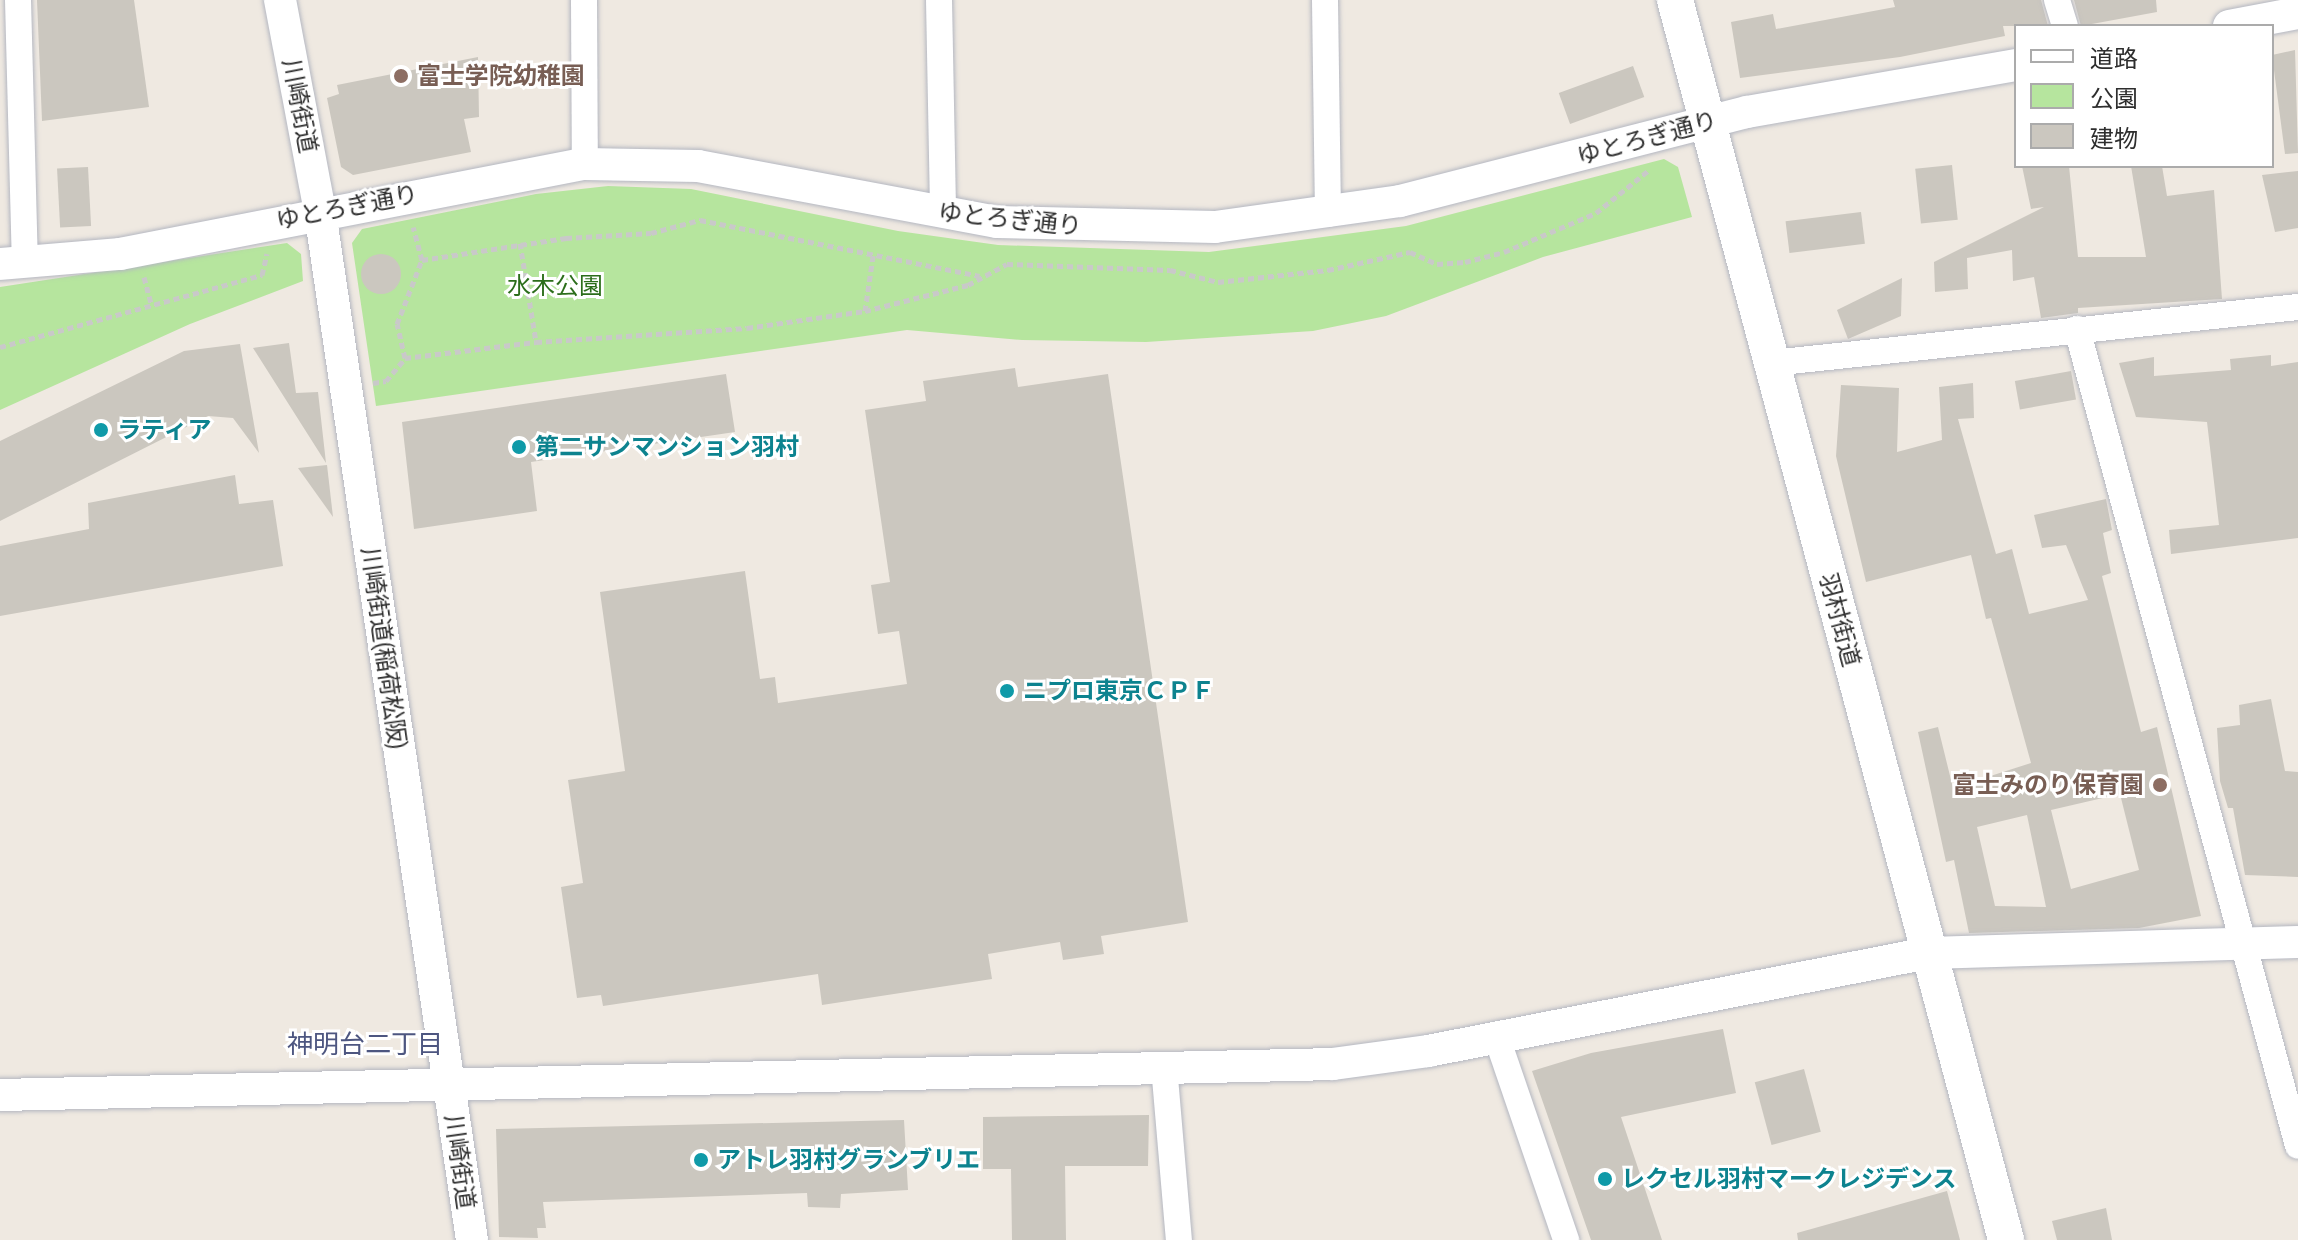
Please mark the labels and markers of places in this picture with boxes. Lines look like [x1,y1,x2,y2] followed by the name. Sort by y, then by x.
[417,62,585,90] place label: 富士学院幼稚園
[392,67,410,85] marker: 富士学院幼稚園
[117,416,213,444] place label: ラティア
[92,421,110,439] marker: ラティア
[535,433,799,461] place label: 第二サンマンション羽村
[510,438,528,456] marker: 第二サンマンション羽村
[1023,677,1215,705] place label: ニプロ東京ＣＰＦ
[998,682,1016,700] marker: ニプロ東京ＣＰＦ
[1952,771,2144,799] place label: 富士みのり保育園
[2151,776,2169,794] marker: 富士みのり保育園
[717,1146,981,1174] place label: アトレ羽村グランブリエ
[692,1151,710,1169] marker: アトレ羽村グランブリエ
[1621,1165,1957,1193] place label: レクセル羽村マークレジデンス
[1596,1170,1614,1188] marker: レクセル羽村マークレジデンス

